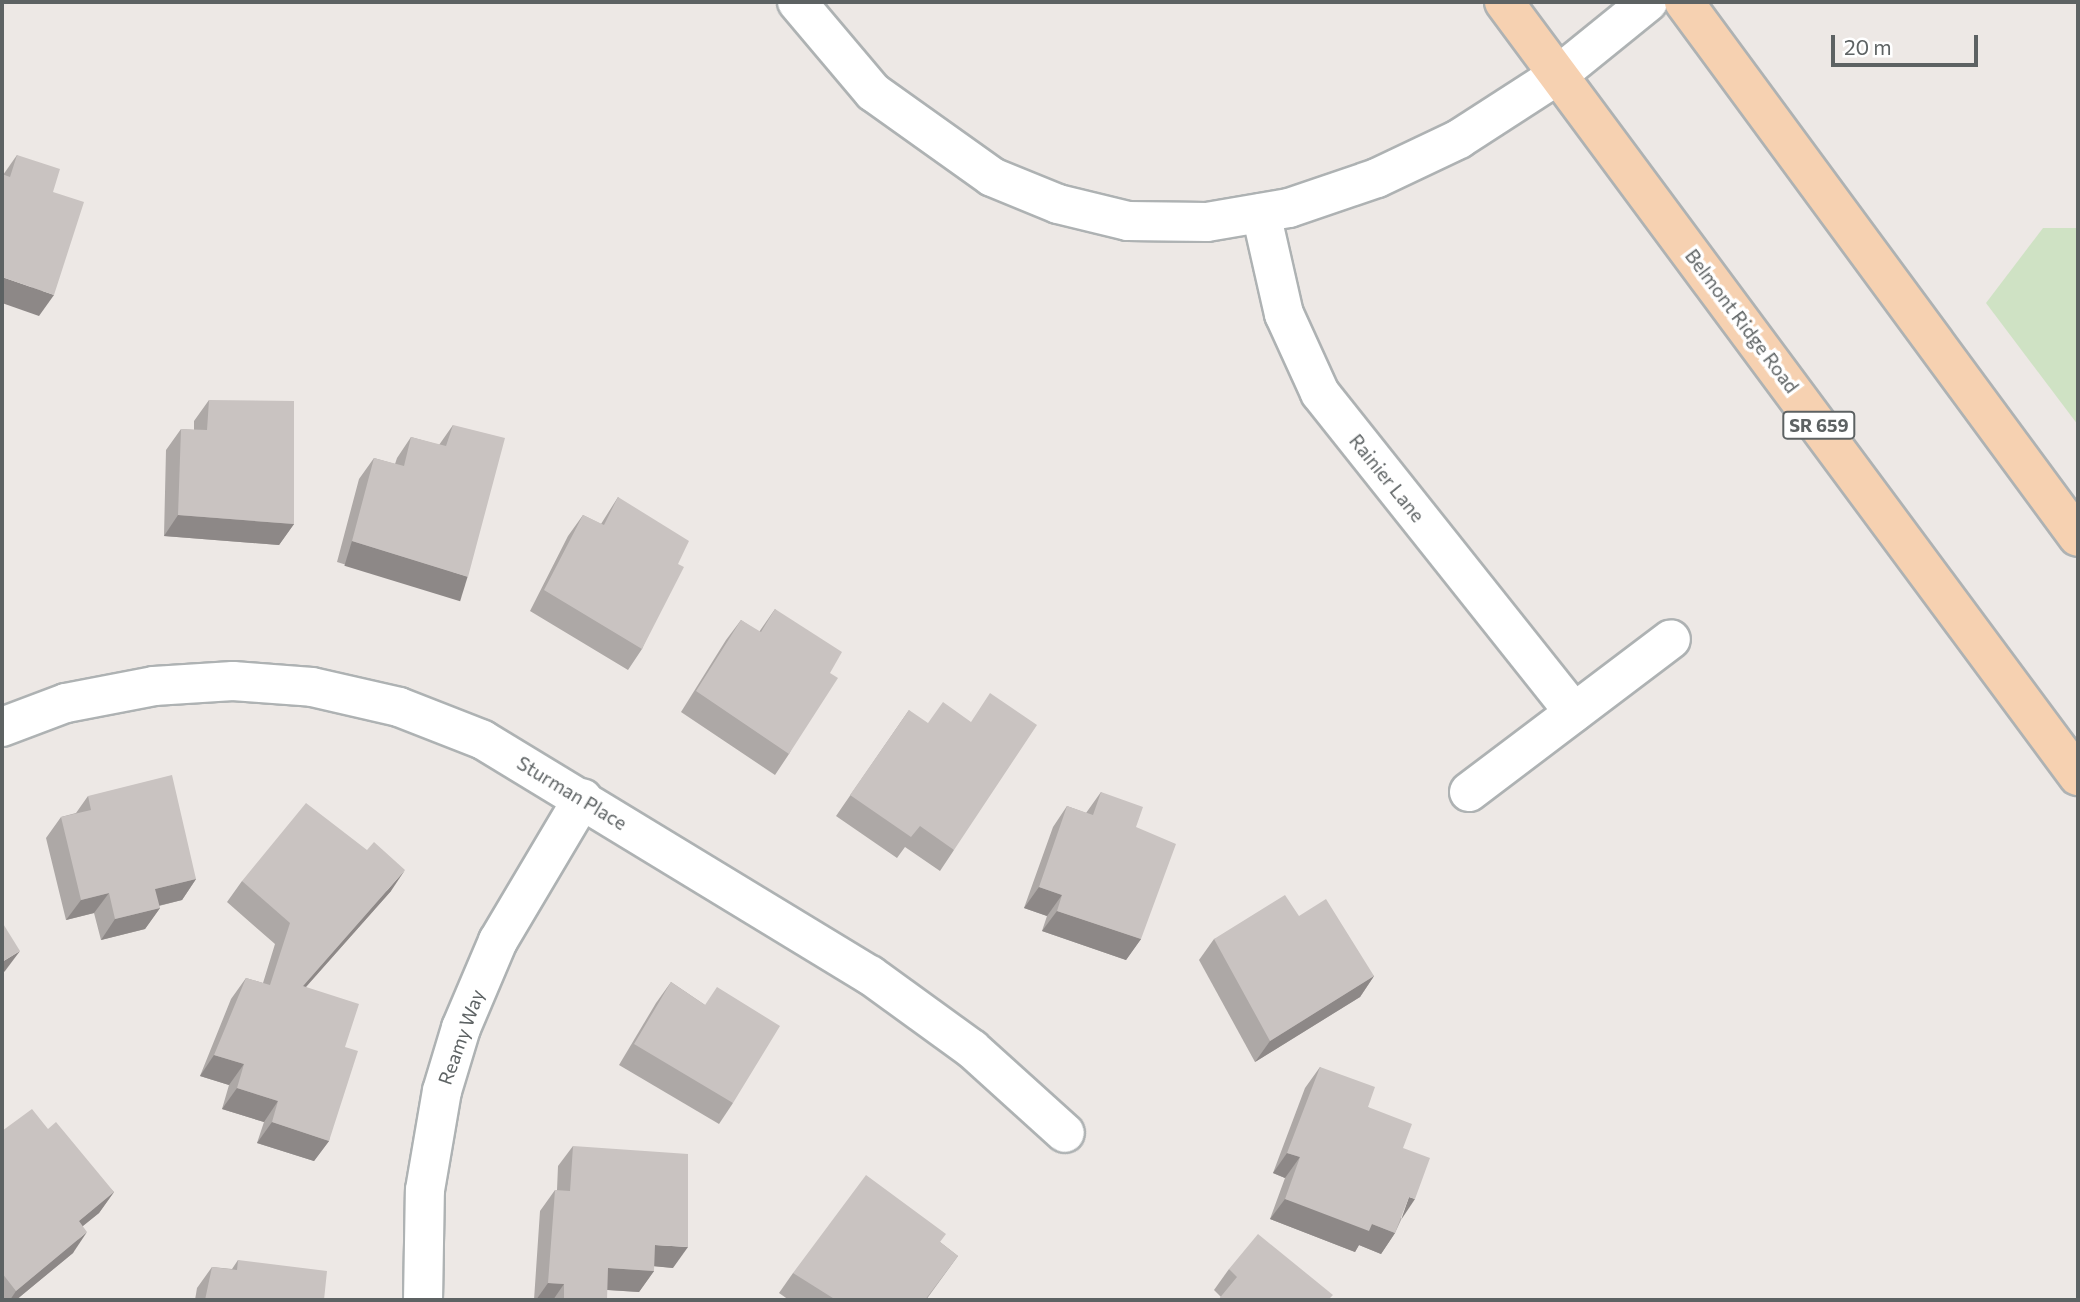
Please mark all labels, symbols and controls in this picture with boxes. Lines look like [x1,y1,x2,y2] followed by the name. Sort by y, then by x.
[1835,21,1982,65] scale bar
[1844,34,1892,59] text: 20 m
[1681,245,1803,397] street label: Belmont Ridge Road
[1782,410,1856,440] road number: SR 659
[1345,430,1429,526] street label: Rainier Lane
[513,751,631,835] street label: Sturman Place
[433,986,489,1088] street label: Reamy Way

